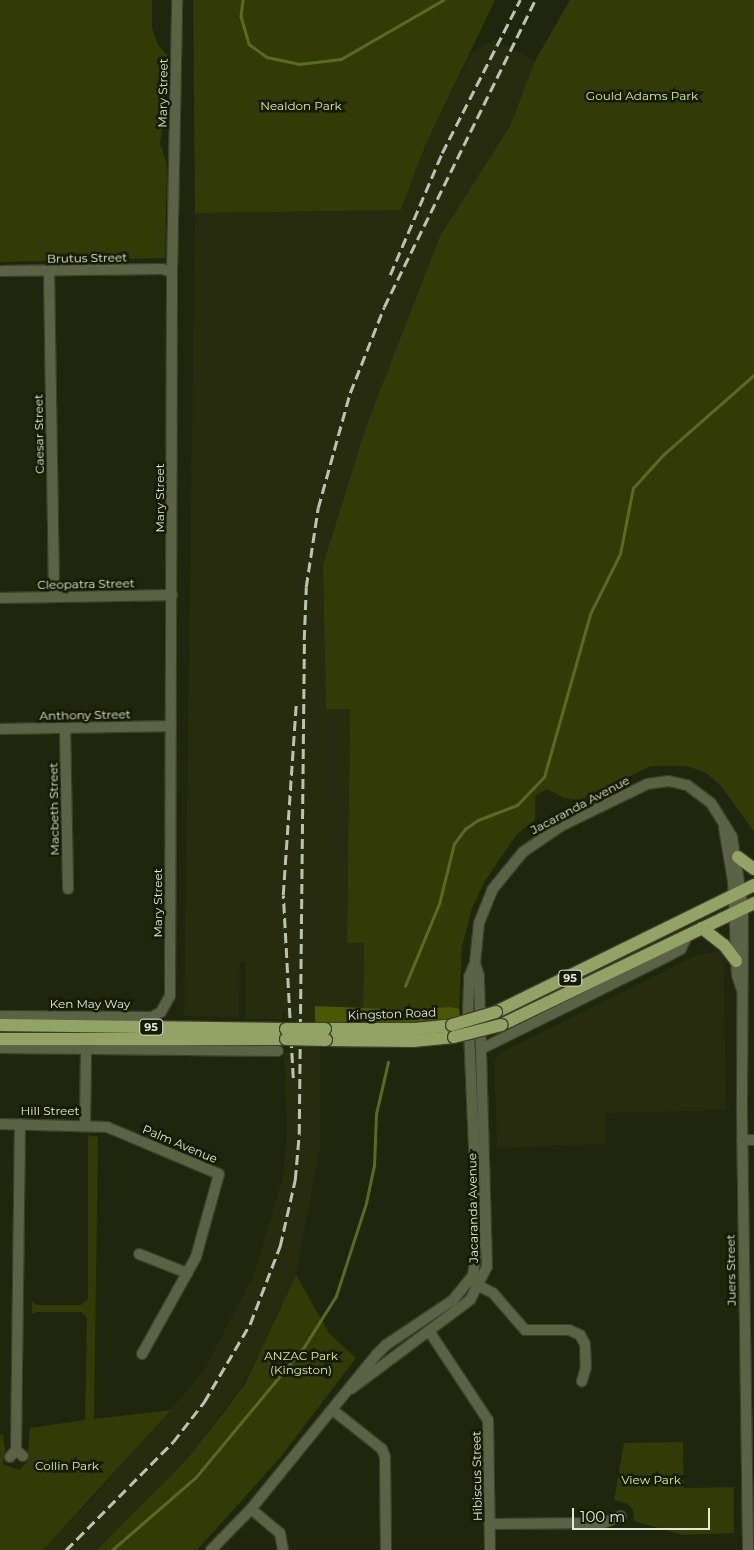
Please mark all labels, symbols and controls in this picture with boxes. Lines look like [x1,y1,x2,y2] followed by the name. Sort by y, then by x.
[155,58,171,128] street label: Mary Street
[586,89,698,103] park label: Gould Adams Park
[260,99,342,113] park label: Nealdon Park
[47,250,127,266] street label: Brutus Street
[31,394,47,474] street label: Caesar Street
[153,463,167,533] street label: Mary Street
[37,576,135,592] street label: Cleopatra Street
[39,707,131,723] street label: Anthony Street
[46,762,62,856] street label: Macbeth Street
[528,773,632,837] street label: Jacaranda Avenue
[151,868,165,938] street label: Mary Street
[558,970,582,986] road number: 95
[50,997,130,1011] street label: Ken May Way
[347,1005,437,1023] street label: Kingston Road
[138,1019,164,1036] road number: 95
[21,1104,79,1118] street label: Hill Street
[140,1122,220,1166] street label: Palm Avenue
[465,1153,481,1263] street label: Jacaranda Avenue
[723,1234,739,1306] street label: Juers Street
[264,1349,338,1377] park label: ANZAC Park (Kingston)
[469,1431,485,1521] street label: Hibiscus Street
[35,1459,99,1473] park label: Collin Park
[621,1473,681,1487] park label: View Park
[574,1498,712,1530] scale bar
[580,1507,625,1526] text: 100 m

